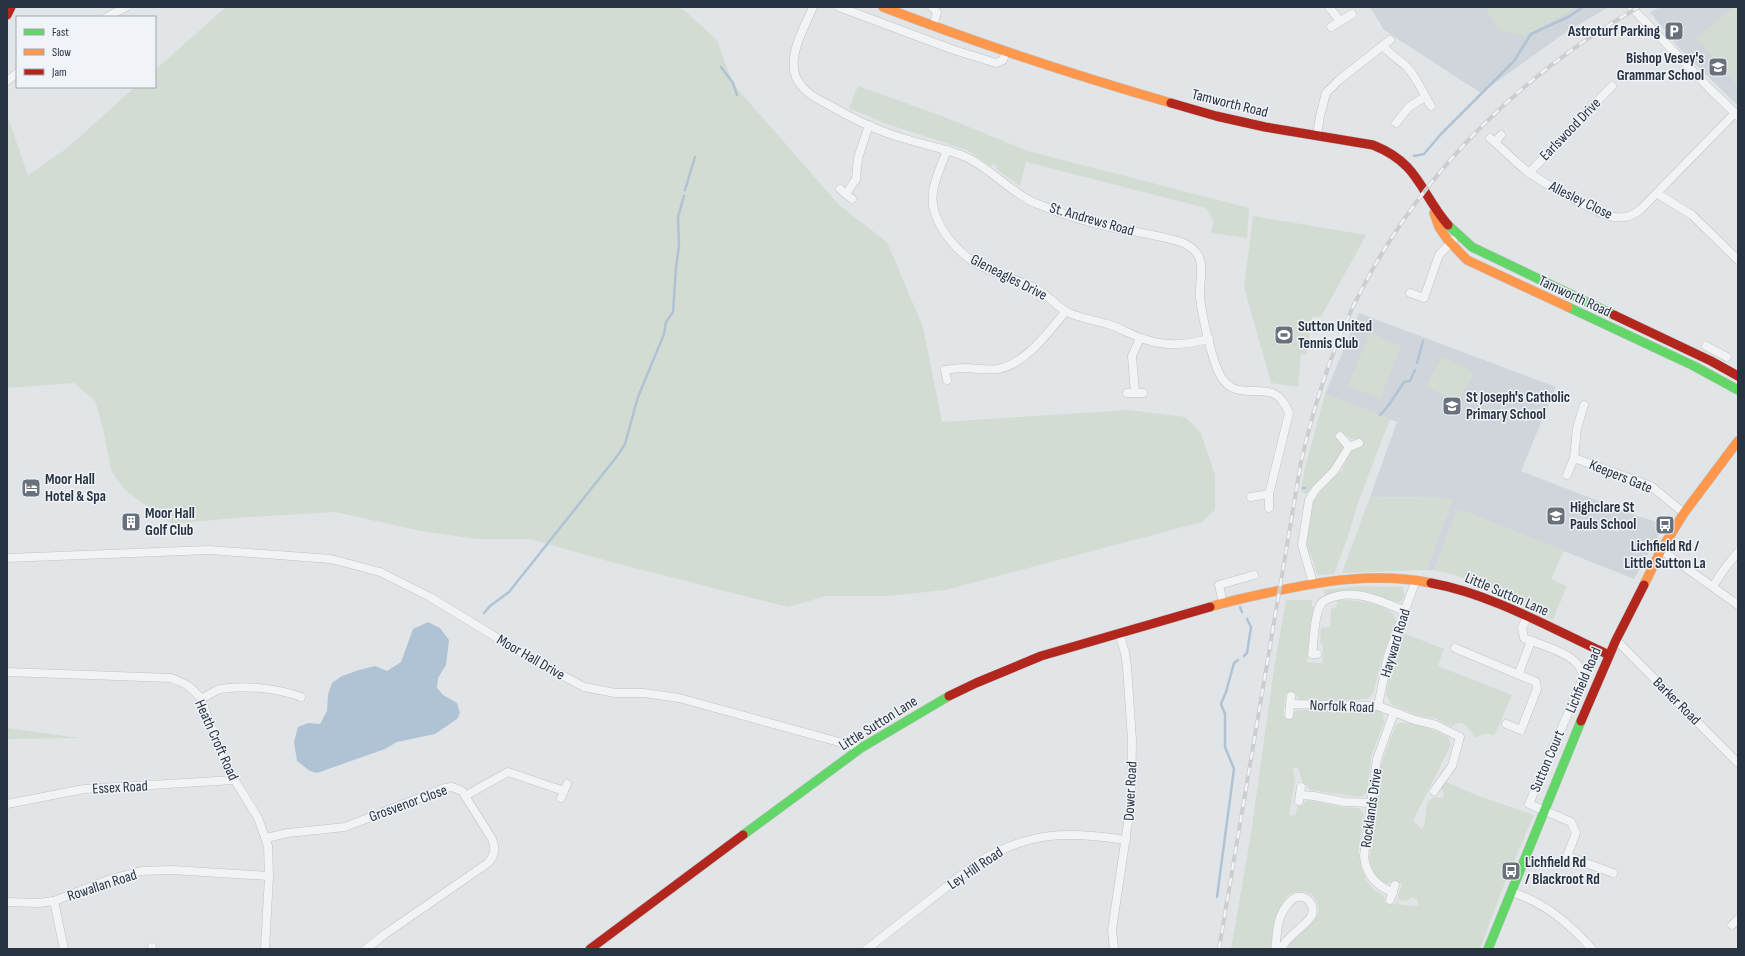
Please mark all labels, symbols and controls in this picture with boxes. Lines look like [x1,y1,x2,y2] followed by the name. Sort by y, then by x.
[16,16,156,88] legend
[1663,20,1685,42] parking icon: Astroturf Parking
[1567,22,1661,41] place label: Astroturf Parking
[52,25,69,40] text: Fast
[52,45,71,60] text: Slow
[1617,49,1704,85] place label: Bishop Vesey's Grammar School
[1707,56,1729,78] school or university icon: Bishop Vesey's Grammar School
[51,65,67,80] text: Jam
[1190,85,1270,122] street label: Tamworth Road
[1536,94,1605,165] street label: Earlswood Drive
[1545,177,1616,224] street label: Allesley Close
[1047,198,1136,241] street label: St. Andrews Road
[967,250,1050,305] street label: Gleneagles Drive
[1535,271,1614,322] street label: Tamworth Road
[1298,317,1372,353] place label: Sutton United Tennis Club
[1273,324,1295,346] sports icon: Sutton United Tennis Club
[1466,388,1570,424] place label: St Joseph's Catholic Primary School
[1441,395,1463,417] school or university icon: St Joseph's Catholic Primary School
[1586,455,1655,498] street label: Keepers Gate
[45,470,106,506] place label: Moor Hall Hotel & Spa
[20,477,42,499] hotel icon: Moor Hall Hotel & Spa
[1570,498,1636,534] place label: Highclare St Pauls School
[145,504,195,540] place label: Moor Hall Golf Club
[1545,505,1567,527] school or university icon: Highclare St Pauls School
[120,511,142,533] building icon: Moor Hall Golf Club
[1654,514,1676,536] bus stop icon: Lichfield Rd / Little Sutton La
[1624,537,1706,573] place label: Lichfield Rd / Little Sutton La
[1462,568,1552,621] street label: Little Sutton Lane
[1376,607,1415,680] street label: Hayward Road
[493,630,568,685] street label: Moor Hall Drive
[1561,644,1606,716] street label: Lichfield Road
[1649,673,1705,729] street label: Barker Road
[835,692,921,755] street label: Little Sutton Lane
[1309,696,1375,717] street label: Norfolk Road
[190,697,243,784] street label: Heath Croft Road
[1526,727,1569,795] street label: Sutton Court
[1119,761,1142,821] street label: Dower Road
[1357,767,1386,849] street label: Rocklands Drive
[92,777,148,798] street label: Essex Road
[366,781,450,826] street label: Grosvenor Close
[944,843,1007,894] street label: Ley Hill Road
[1525,853,1600,889] place label: Lichfield Rd / Blackroot Rd
[1500,860,1522,882] bus stop icon: Lichfield Rd / Blackroot Rd
[65,865,139,906] street label: Rowallan Road

